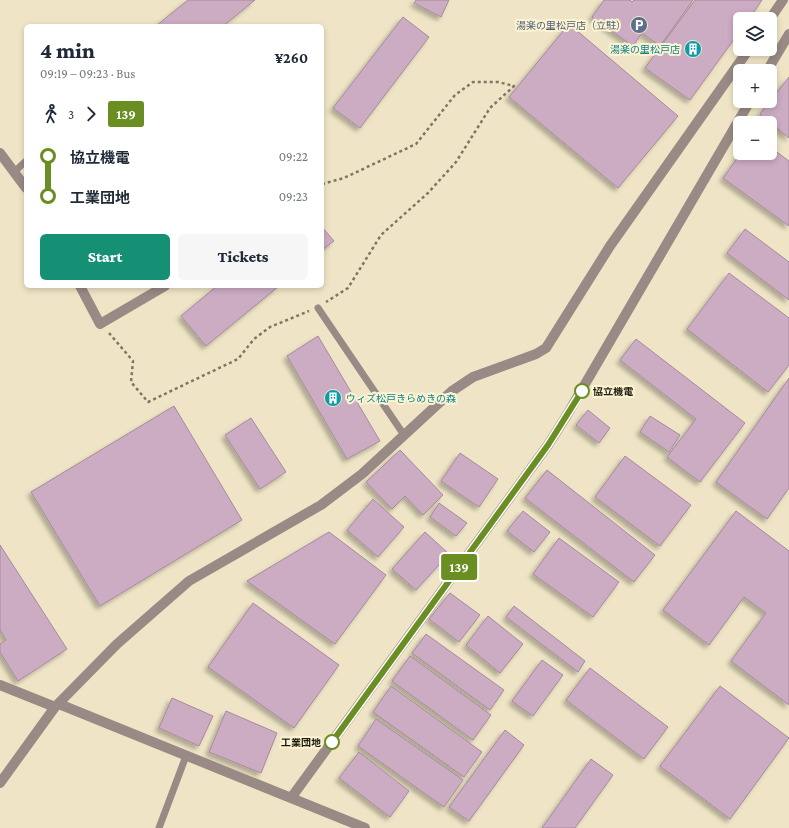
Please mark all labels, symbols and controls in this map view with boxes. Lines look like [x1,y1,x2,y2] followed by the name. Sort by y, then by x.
[733,12,777,160] map controls
[733,12,777,56] button: layers
[629,15,649,35] parking icon: 湯楽の里松戸店（立駐）
[516,20,626,31] place label: 湯楽の里松戸店（立駐）
[40,38,95,63] text: 4 min
[683,39,703,59] building icon: 湯楽の里松戸店
[610,44,680,55] place label: 湯楽の里松戸店
[275,50,308,66] text: ¥260
[733,64,777,108] button: +
[40,66,135,81] text: 09:19 – 09:23 · Bus
[40,103,62,125] icon: walk
[80,103,102,125] icon: forward
[116,106,136,122] text: 139
[68,107,74,122] text: 3
[733,116,777,160] button: −
[279,149,308,164] text: 09:22
[70,150,130,166] text: 協立機電
[279,189,308,204] text: 09:23
[70,190,130,206] text: 工業団地
[40,234,170,280] button: Start
[178,234,308,280] button: Tickets
[574,383,590,399] marker: 協立機電
[593,386,634,397] place label: 協立機電
[323,388,343,408] building icon: ウィズ松戸きらめきの森
[346,393,456,404] place label: ウィズ松戸きらめきの森
[436,554,482,580] line badge: 139
[449,559,469,575] text: 139
[324,734,340,750] marker: 工業団地
[281,737,321,748] place label: 工業団地

